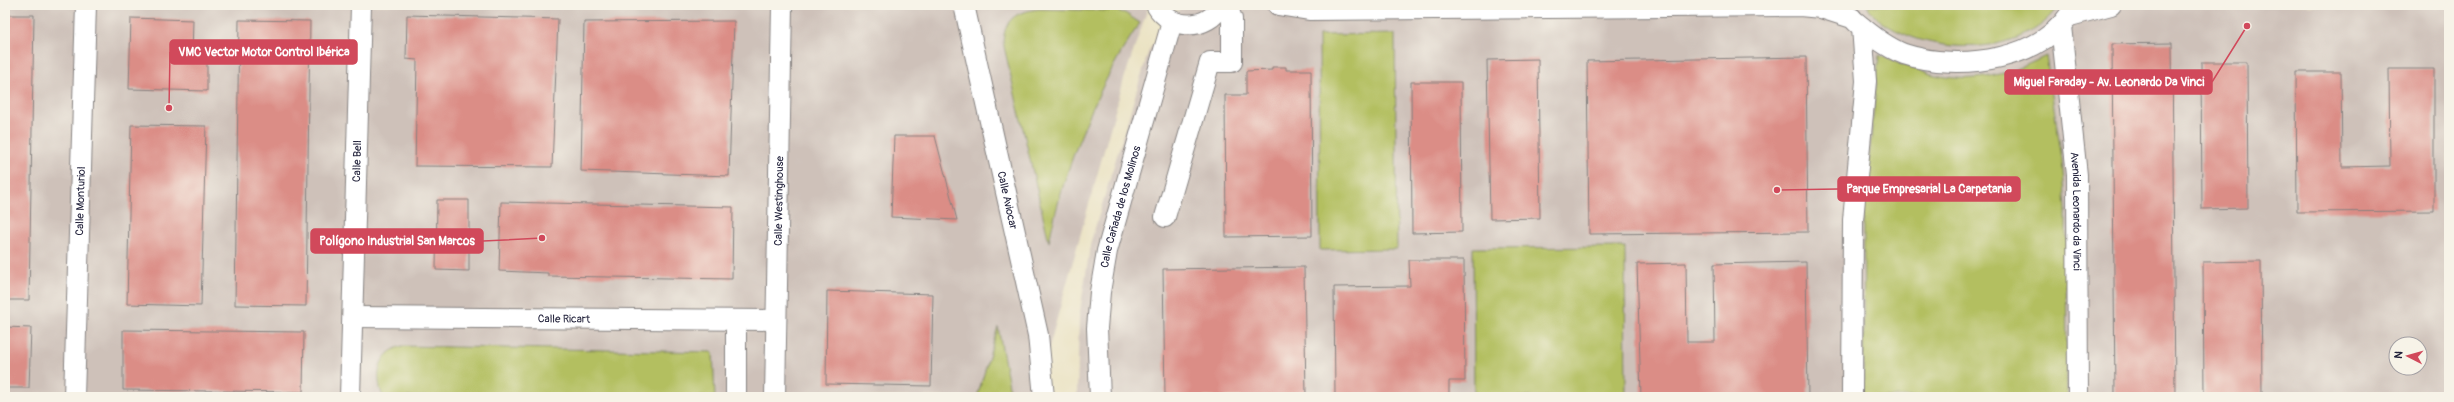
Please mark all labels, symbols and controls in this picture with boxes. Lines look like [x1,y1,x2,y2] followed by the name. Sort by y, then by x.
[170,40,357,64] callout: VMC Vector Motor Control Ibérica
[178,45,350,60] text: VMC Vector Motor Control Ibérica
[2005,70,2212,94] callout: Miguel Faraday - Av. Leonardo Da Vinci
[2014,75,2204,90] text: Miguel Faraday - Av. Leonardo Da Vinci
[350,140,364,182] street label: Calle Bell
[1098,144,1143,269] street label: Calle Cañada de los Molinos
[2068,151,2084,271] street label: Avenida Leonardo da Vinci
[771,155,786,246] street label: Calle Westinghouse
[72,166,88,236] street label: Calle Monturiol
[995,170,1021,230] street label: Calle Aviocar
[1838,177,2020,201] callout: Parque Empresarial La Carpetania
[1846,182,2012,197] text: Parque Empresarial La Carpetania
[311,229,483,253] callout: Polígono Industrial San Marcos
[319,234,475,249] text: Polígono Industrial San Marcos
[538,312,591,325] street label: Calle Ricart
[2388,336,2428,376] north arrow
[2392,350,2405,359] text: N

